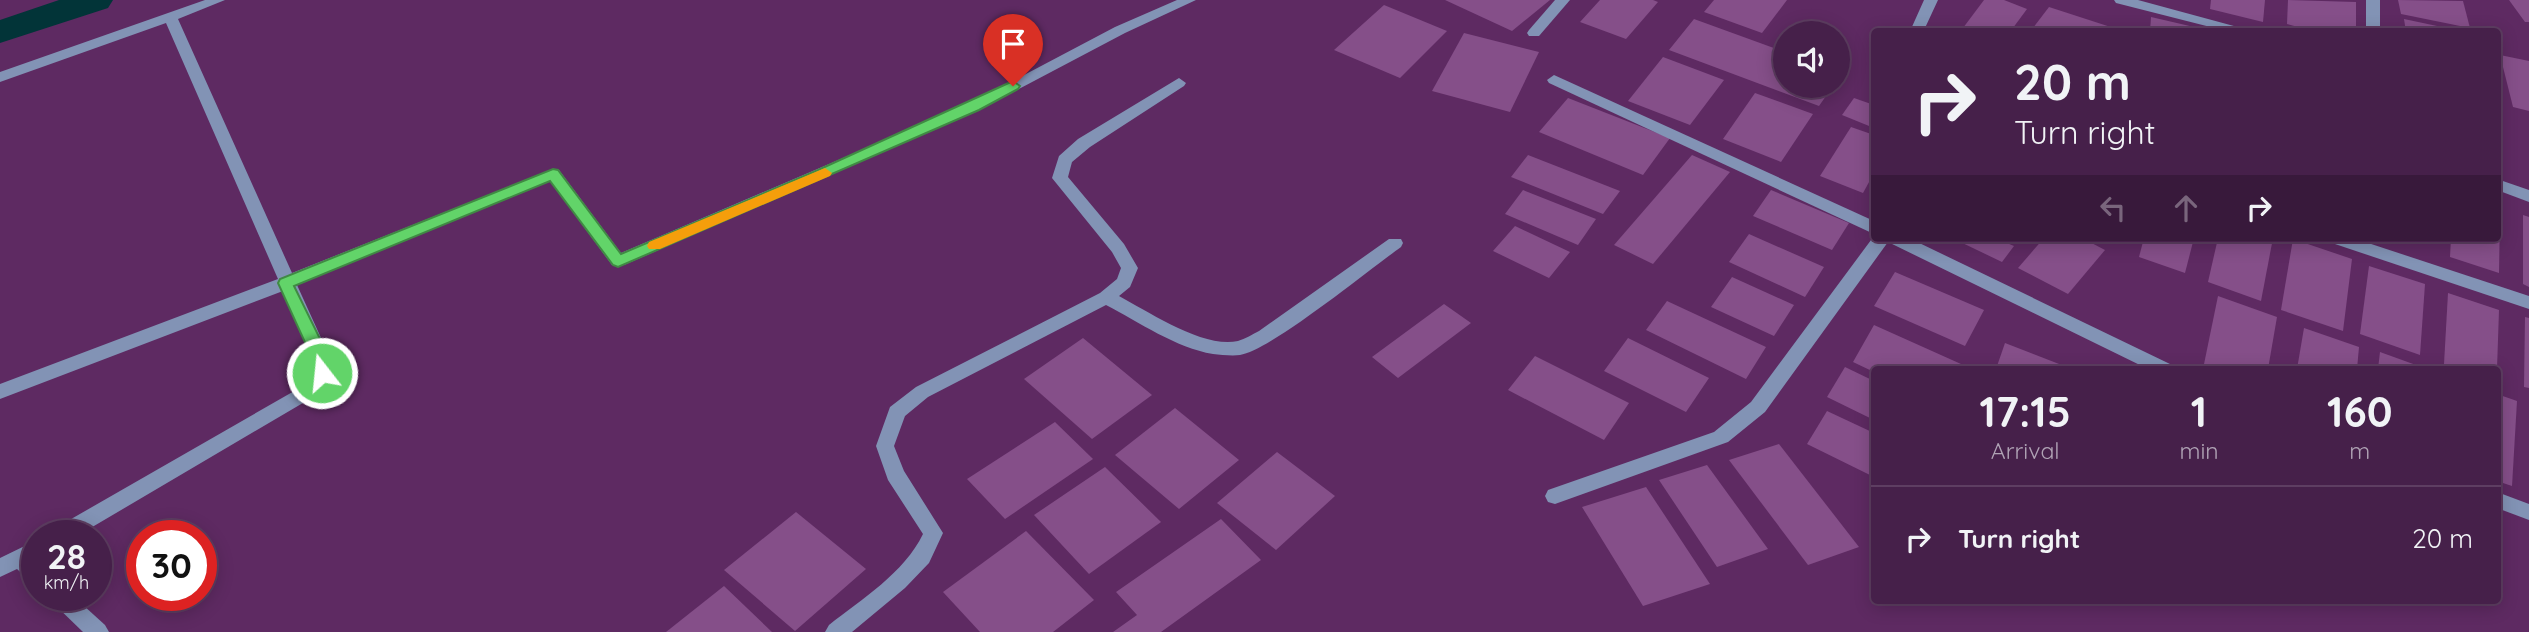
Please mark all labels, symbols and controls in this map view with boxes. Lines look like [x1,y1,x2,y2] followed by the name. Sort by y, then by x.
[983,14,1043,86] pin
[1773,21,1850,98] map controls
[1773,21,1850,98] button: sound
[994,25,1032,63] icon: arrive
[2014,51,2131,112] text: 20 m
[1899,56,1990,147] icon: right
[2014,112,2155,152] text: Turn right
[2094,189,2132,227] icon: left
[2167,189,2205,227] icon: ahead
[2240,189,2278,227] icon: right
[285,336,359,410] position arrow
[1980,385,2071,438] text: 17:15
[2191,385,2207,438] text: 1
[2327,385,2392,438] text: 160
[1991,436,2060,465] text: Arrival
[2179,436,2219,465] text: min
[2349,436,2370,465] text: m
[126,520,217,611] speed limit sign: 30
[1899,520,1937,558] icon: right
[1958,522,2080,555] text: Turn right
[2412,522,2473,555] text: 20 m
[47,534,86,578] text: 28
[44,571,89,594] text: km/h

